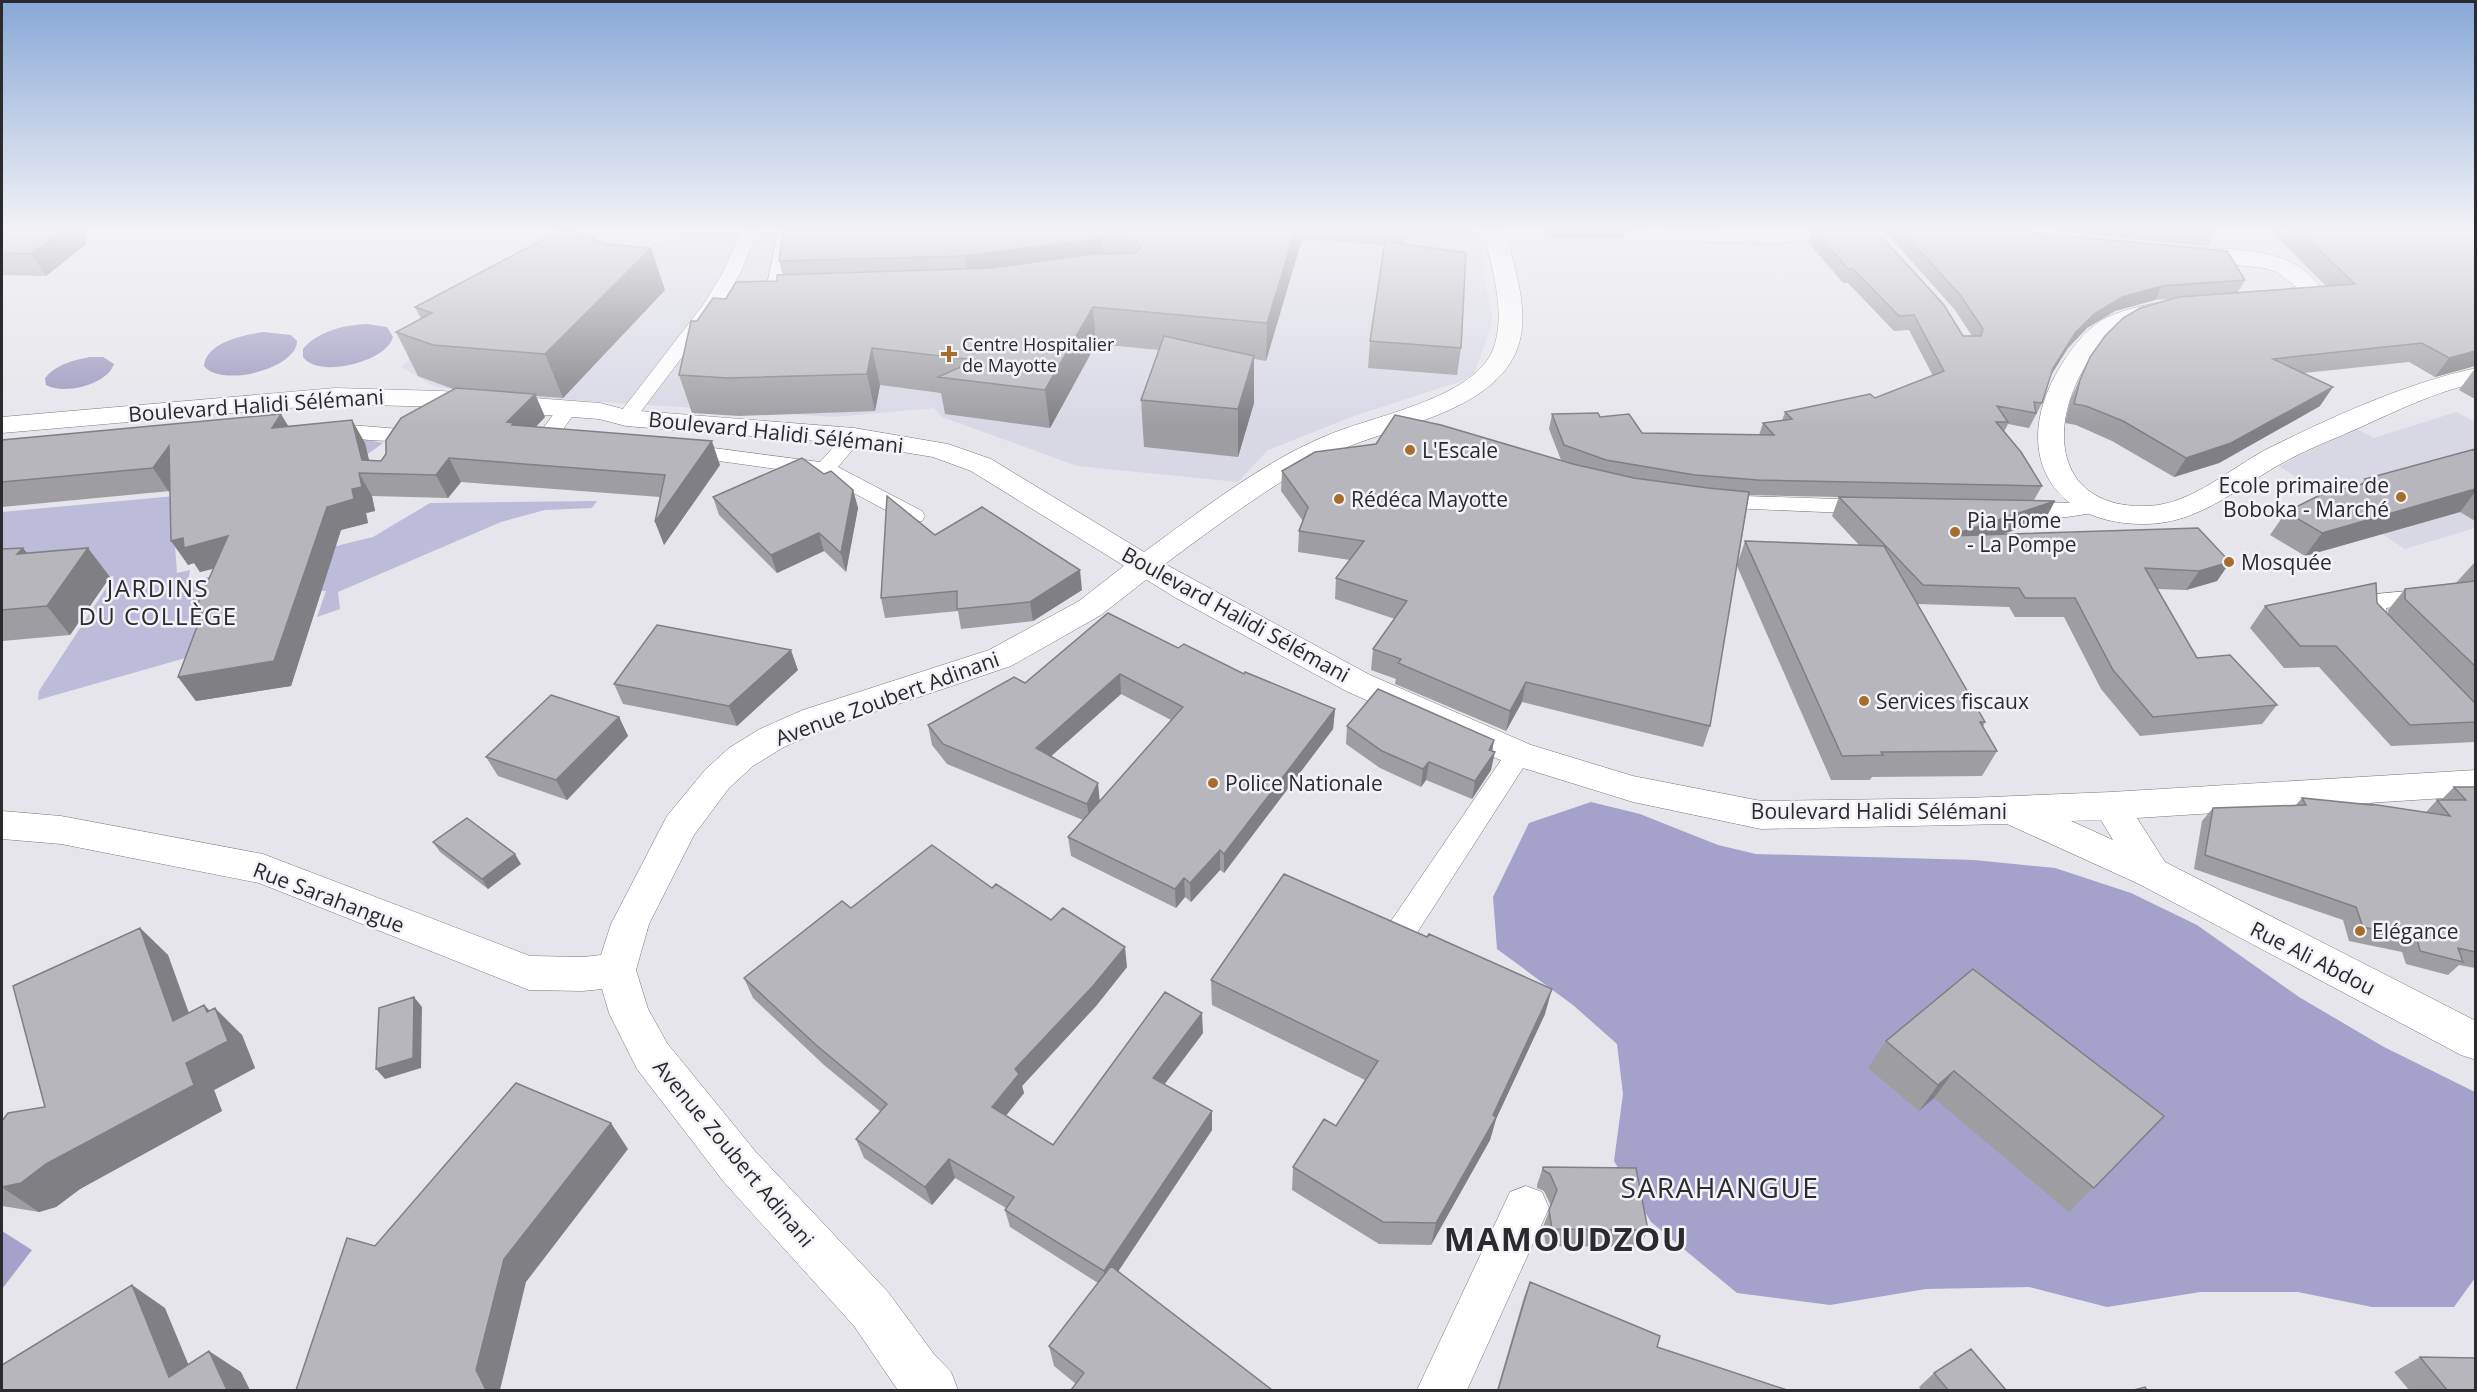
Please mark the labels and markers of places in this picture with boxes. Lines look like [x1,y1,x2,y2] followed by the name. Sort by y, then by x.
[962,332,1115,377] place label: Centre Hospitalier de Mayotte
[940,345,958,363] marker: Centre Hospitalier de Mayotte
[1422,436,1498,464] place label: L'Escale
[1403,443,1417,457] marker: L'Escale
[2218,471,2389,523] place label: Ecole primaire de Boboka - Marché
[1351,485,1508,513] place label: Rédéca Mayotte
[2394,490,2408,504] marker: Ecole primaire de Boboka - Marché
[1332,492,1346,506] marker: Rédéca Mayotte
[1967,506,2077,558] place label: Pia Home - La Pompe
[1948,525,1962,539] marker: Pia Home - La Pompe
[2241,548,2332,576] place label: Mosquée
[2222,555,2236,569] marker: Mosquée
[1876,687,2029,715] place label: Services fiscaux
[1857,694,1871,708] marker: Services fiscaux
[1225,769,1383,797] place label: Police Nationale
[1206,776,1220,790] marker: Police Nationale
[2372,917,2459,945] place label: Elégance
[2353,924,2367,938] marker: Elégance

